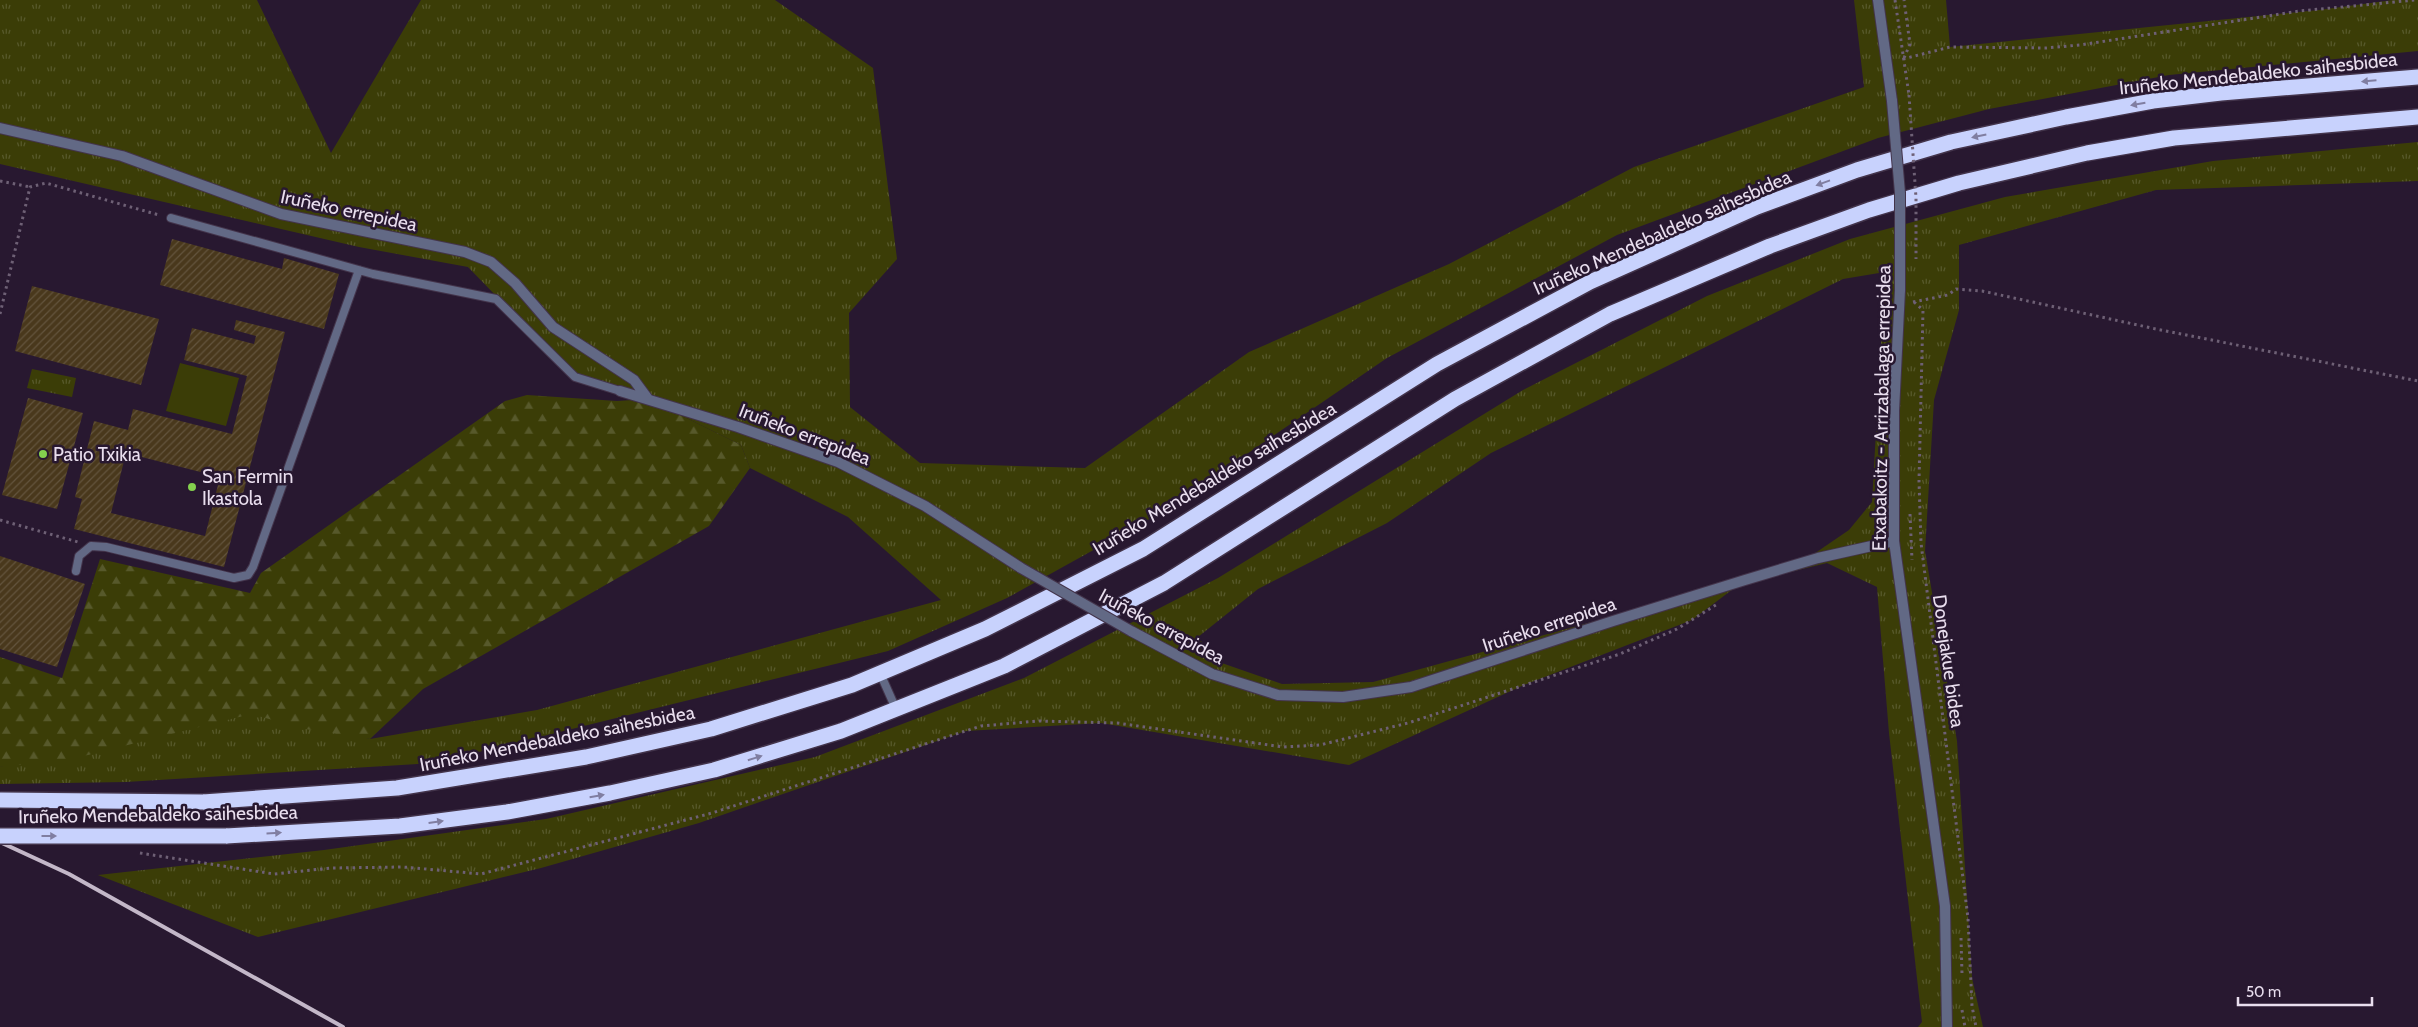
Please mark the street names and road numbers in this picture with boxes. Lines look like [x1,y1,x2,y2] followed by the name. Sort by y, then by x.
[2118,47,2398,100] street label: Iruñeko Mendebaldeko saihesbidea
[1530,165,1795,300] street label: Iruñeko Mendebaldeko saihesbidea
[279,185,419,236] street label: Iruñeko errepidea
[1868,265,1895,551] street label: Etxabakoitz - Arrizabalaga errepidea
[1088,397,1340,560] street label: Iruñeko Mendebaldeko saihesbidea
[736,399,874,470] street label: Iruñeko errepidea
[1095,584,1229,669] street label: Iruñeko errepidea
[1479,592,1619,657] street label: Iruñeko errepidea
[1928,593,1969,729] street label: Donejakue bidea
[418,701,697,776] street label: Iruñeko Mendebaldeko saihesbidea
[18,801,298,828] street label: Iruñeko Mendebaldeko saihesbidea

